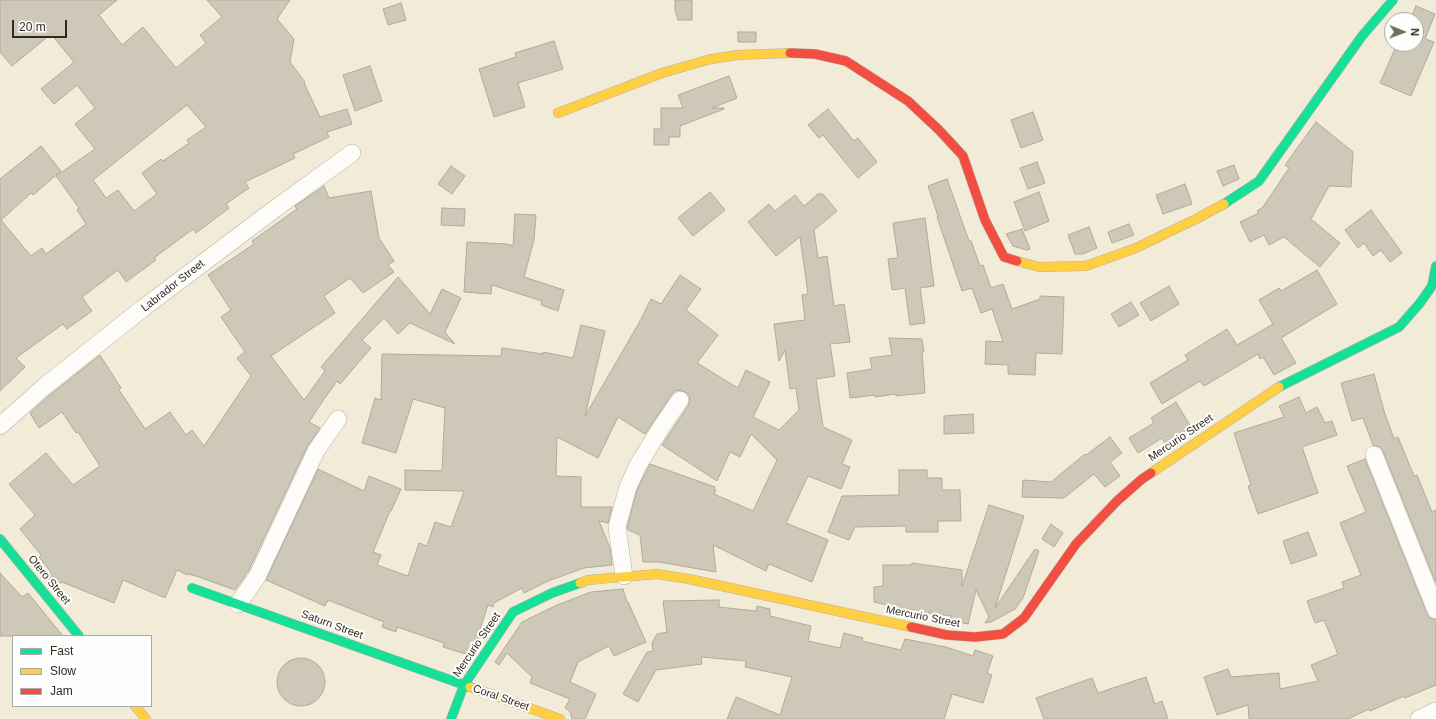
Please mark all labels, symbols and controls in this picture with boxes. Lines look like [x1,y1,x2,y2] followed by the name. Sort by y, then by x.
[14,12,69,38] scale bar
[1384,12,1424,52] north arrow
[19,20,46,34] text: 20 m
[1409,28,1421,36] text: N
[139,257,207,315] street label: Labrador Street
[1146,412,1216,464] street label: Mercurio Street
[25,553,73,607] street label: Otero Street
[885,603,961,631] street label: Mercurio Street
[299,608,365,642] street label: Saturn Street
[451,610,503,680] street label: Mercurio Street
[12,635,152,707] legend
[50,644,73,658] text: Fast
[50,664,76,678] text: Slow
[471,682,531,714] street label: Coral Street
[50,684,73,698] text: Jam

